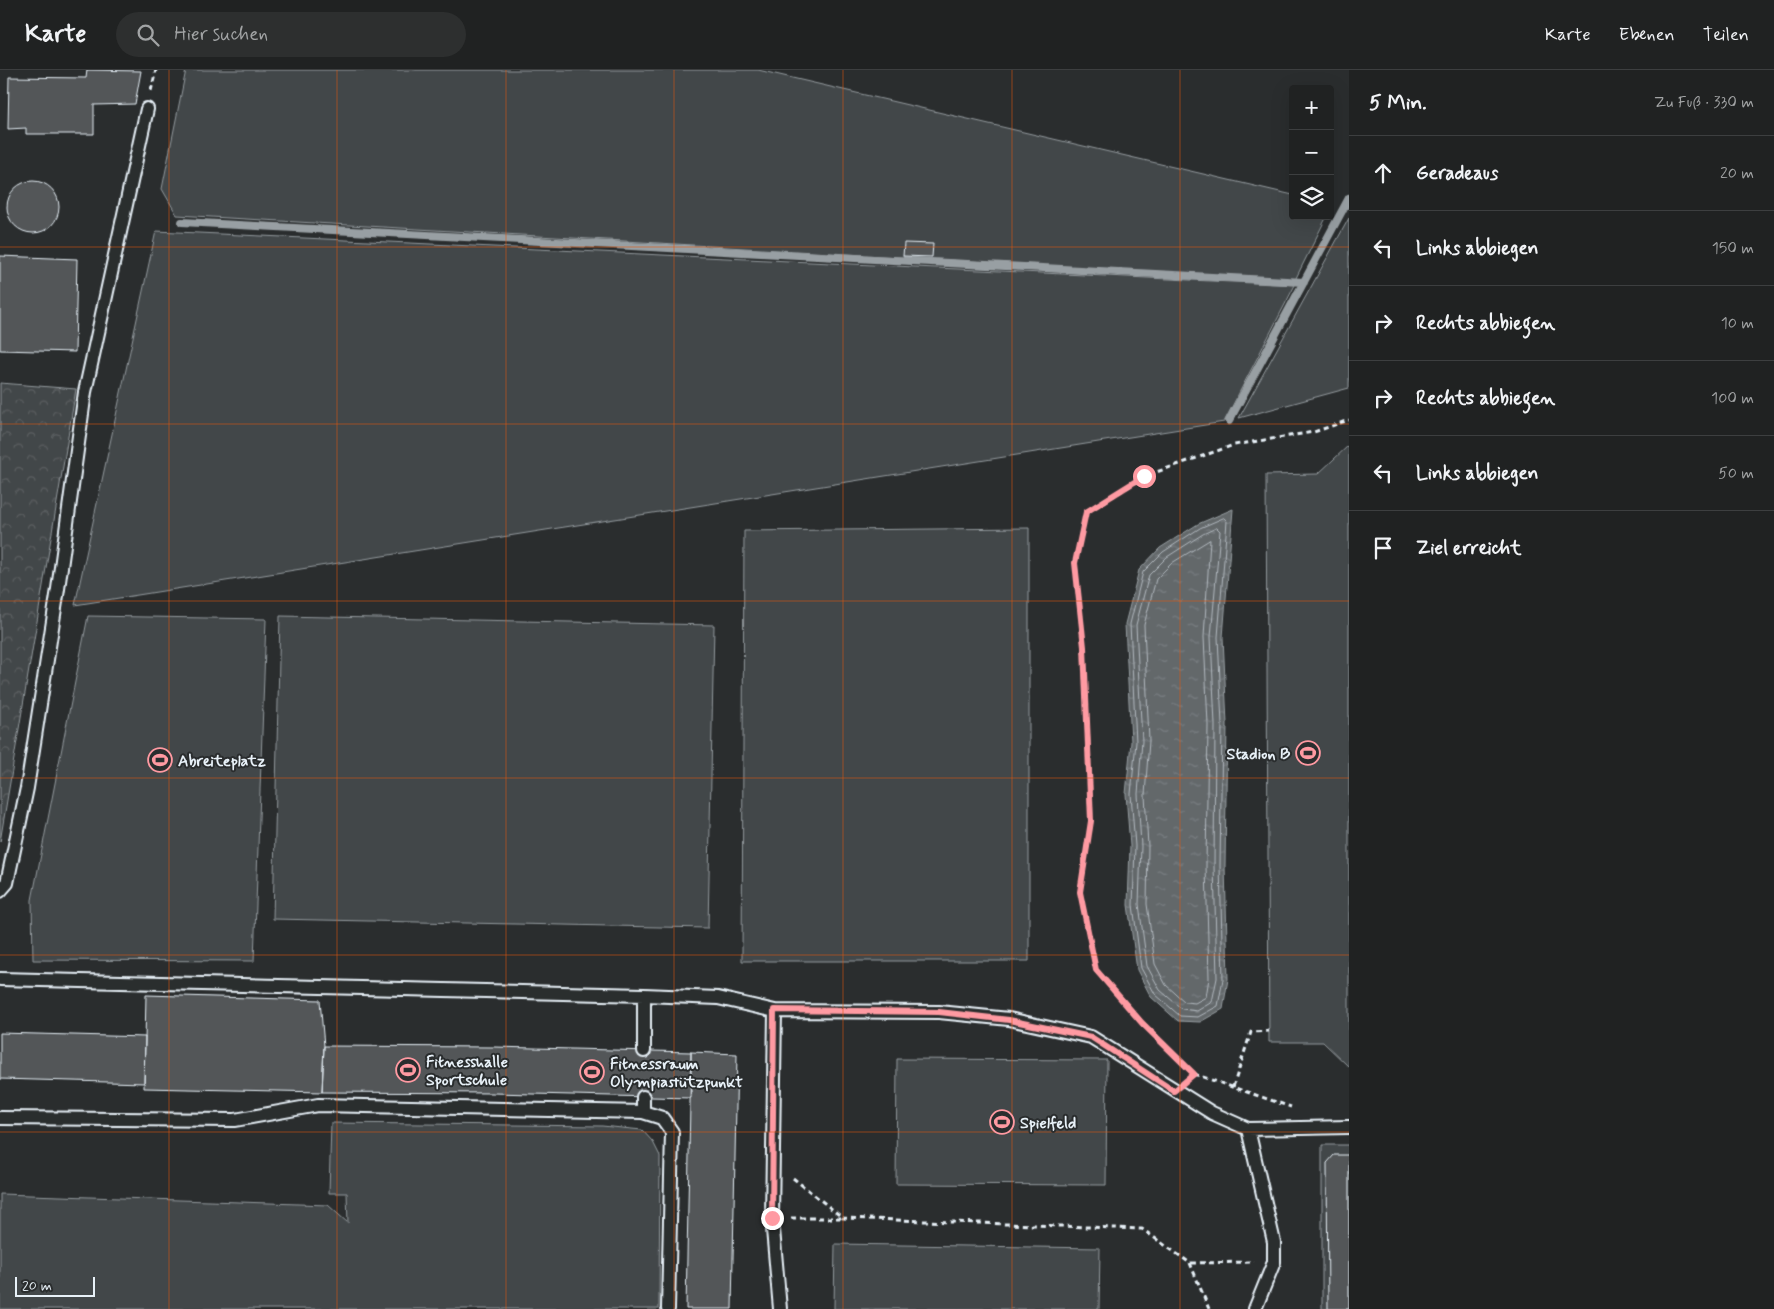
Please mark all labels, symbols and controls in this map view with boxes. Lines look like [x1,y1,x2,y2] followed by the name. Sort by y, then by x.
[116,12,466,57] search box
[25,19,86,50] text: Karte
[134,21,162,49] icon: search
[174,22,268,47] text: Hier suchen
[1545,23,1591,47] text: Karte
[1619,23,1675,47] text: Ebenen
[1703,23,1749,47] text: Teilen
[1289,85,1334,220] map controls
[1289,85,1334,130] button: +
[1369,89,1427,117] text: 5 Min.
[1654,92,1754,113] text: Zu Fuß · 330 m
[1289,130,1334,175] button: −
[1369,159,1397,187] icon: ahead
[1416,161,1498,186] text: Geradeaus
[1720,163,1754,184] text: 20 m
[1289,175,1334,220] button: layers
[1369,234,1397,262] icon: left
[1416,236,1538,261] text: Links abbiegen
[1712,238,1754,259] text: 150 m
[1369,309,1397,337] icon: right
[1416,311,1555,336] text: Rechts abbiegen
[1721,313,1754,334] text: 10 m
[1369,384,1397,412] icon: right
[1416,386,1555,411] text: Rechts abbiegen
[1711,388,1754,409] text: 100 m
[1369,459,1397,487] icon: left
[1416,461,1538,486] text: Links abbiegen
[1718,463,1754,484] text: 50 m
[1133,465,1156,488] route start
[1369,534,1397,562] icon: arrive
[1416,536,1521,561] text: Ziel erreicht
[1295,740,1321,766] sports icon: Stadion B
[1227,744,1290,765] place label: Stadion B
[147,747,173,773] sports icon: Abreiteplatz
[178,751,266,772] place label: Abreiteplatz
[426,1052,508,1091] place label: Fitnesshalle Sportschule
[610,1054,743,1093] place label: Fitnessraum Olympiastützpunkt
[395,1057,421,1083] sports icon: Fitnesshalle Sportschule
[579,1059,605,1085] sports icon: Fitnessraum Olympiastützpunkt
[989,1109,1015,1135] sports icon: Spielfeld
[1020,1113,1076,1134] place label: Spielfeld
[761,1207,784,1230] route end
[15,1274,95,1297] scale bar
[22,1277,52,1295] text: 20 m

